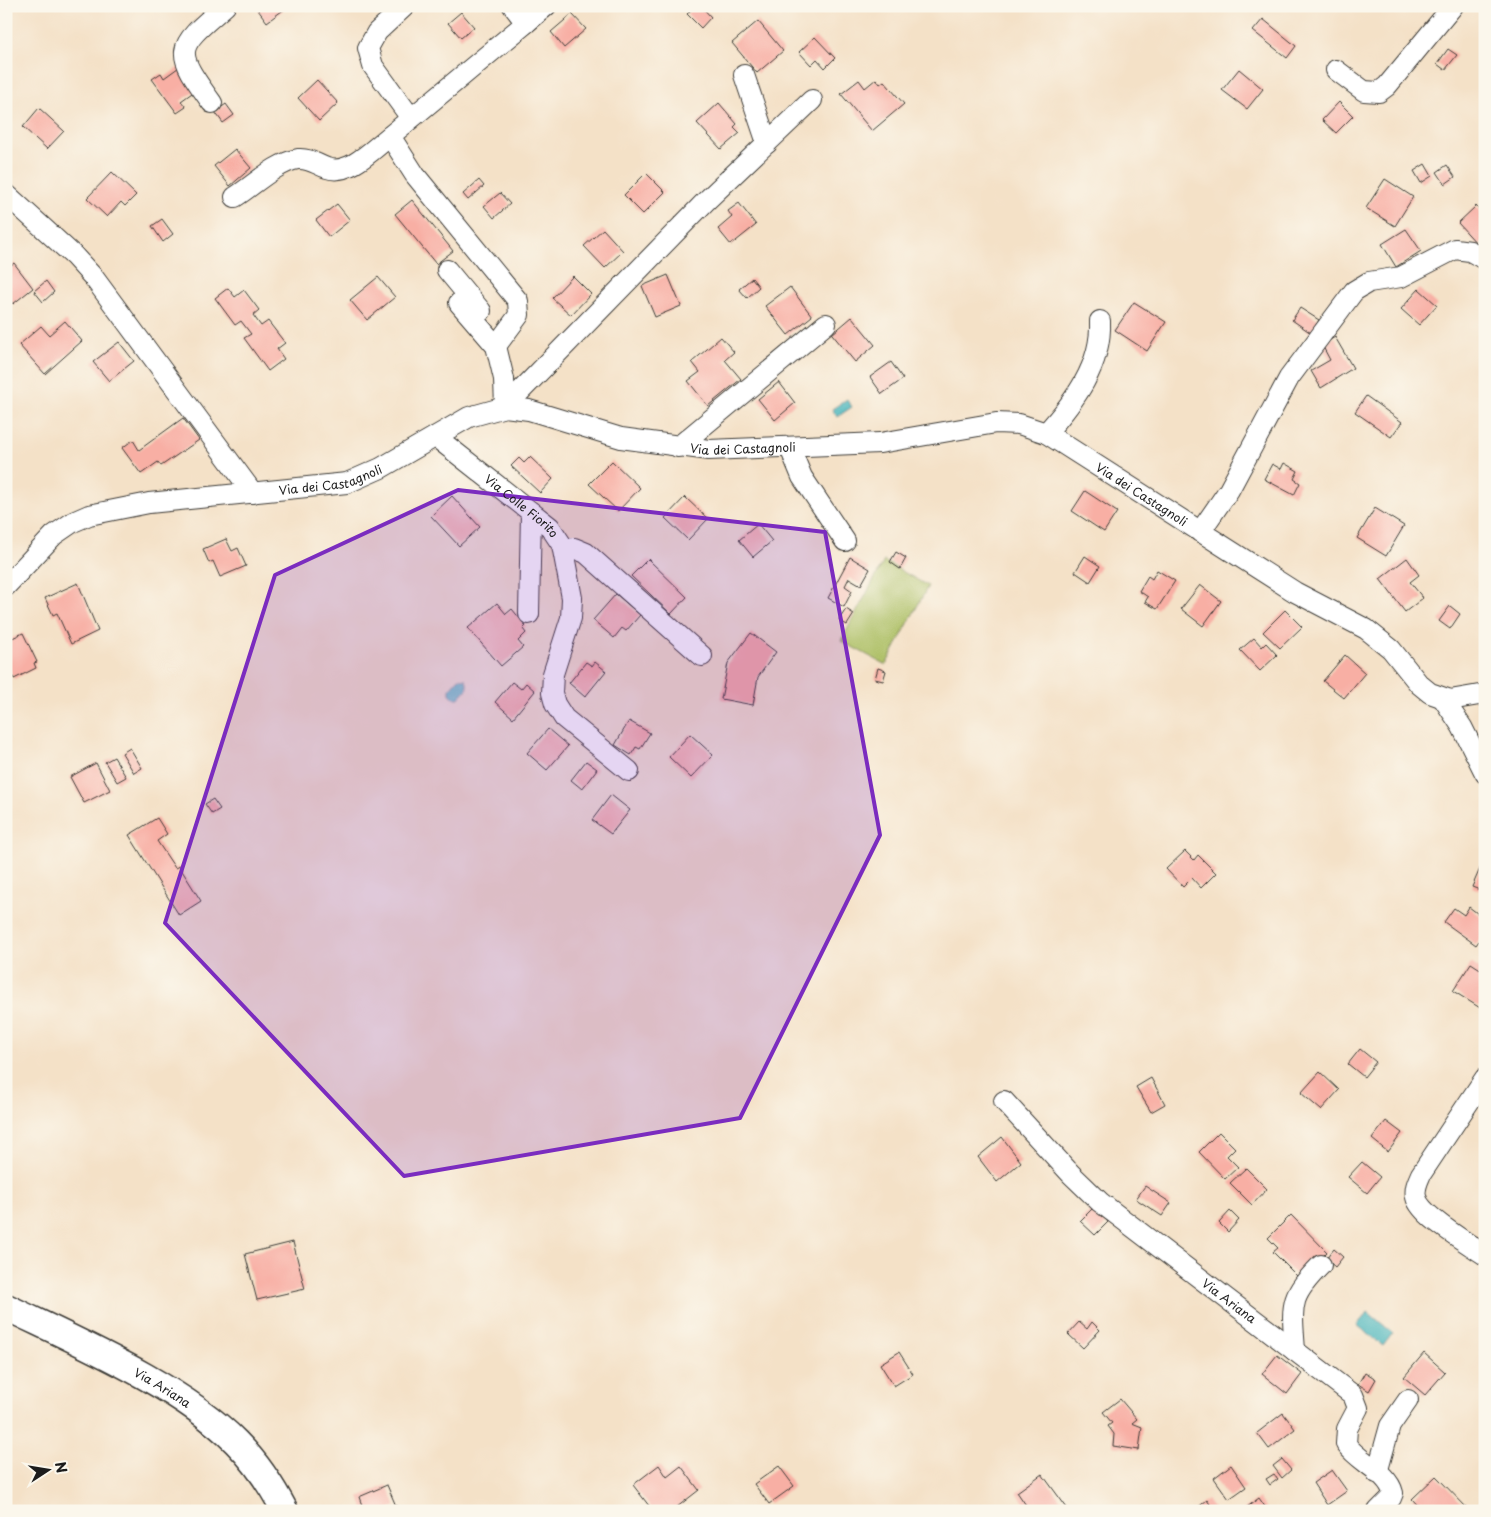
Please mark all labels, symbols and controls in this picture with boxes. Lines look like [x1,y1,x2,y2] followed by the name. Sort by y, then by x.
[689,437,796,459] street label: Via dei Castagnoli
[1092,458,1191,530] street label: Via dei Castagnoli
[278,460,385,499] street label: Via dei Castagnoli
[481,470,563,541] street label: Via Colle Fiorito
[1198,1274,1260,1327] street label: Via Ariana
[131,1363,195,1412] street label: Via Ariana
[22,1444,72,1494] north arrow
[50,1460,73,1475] text: N

